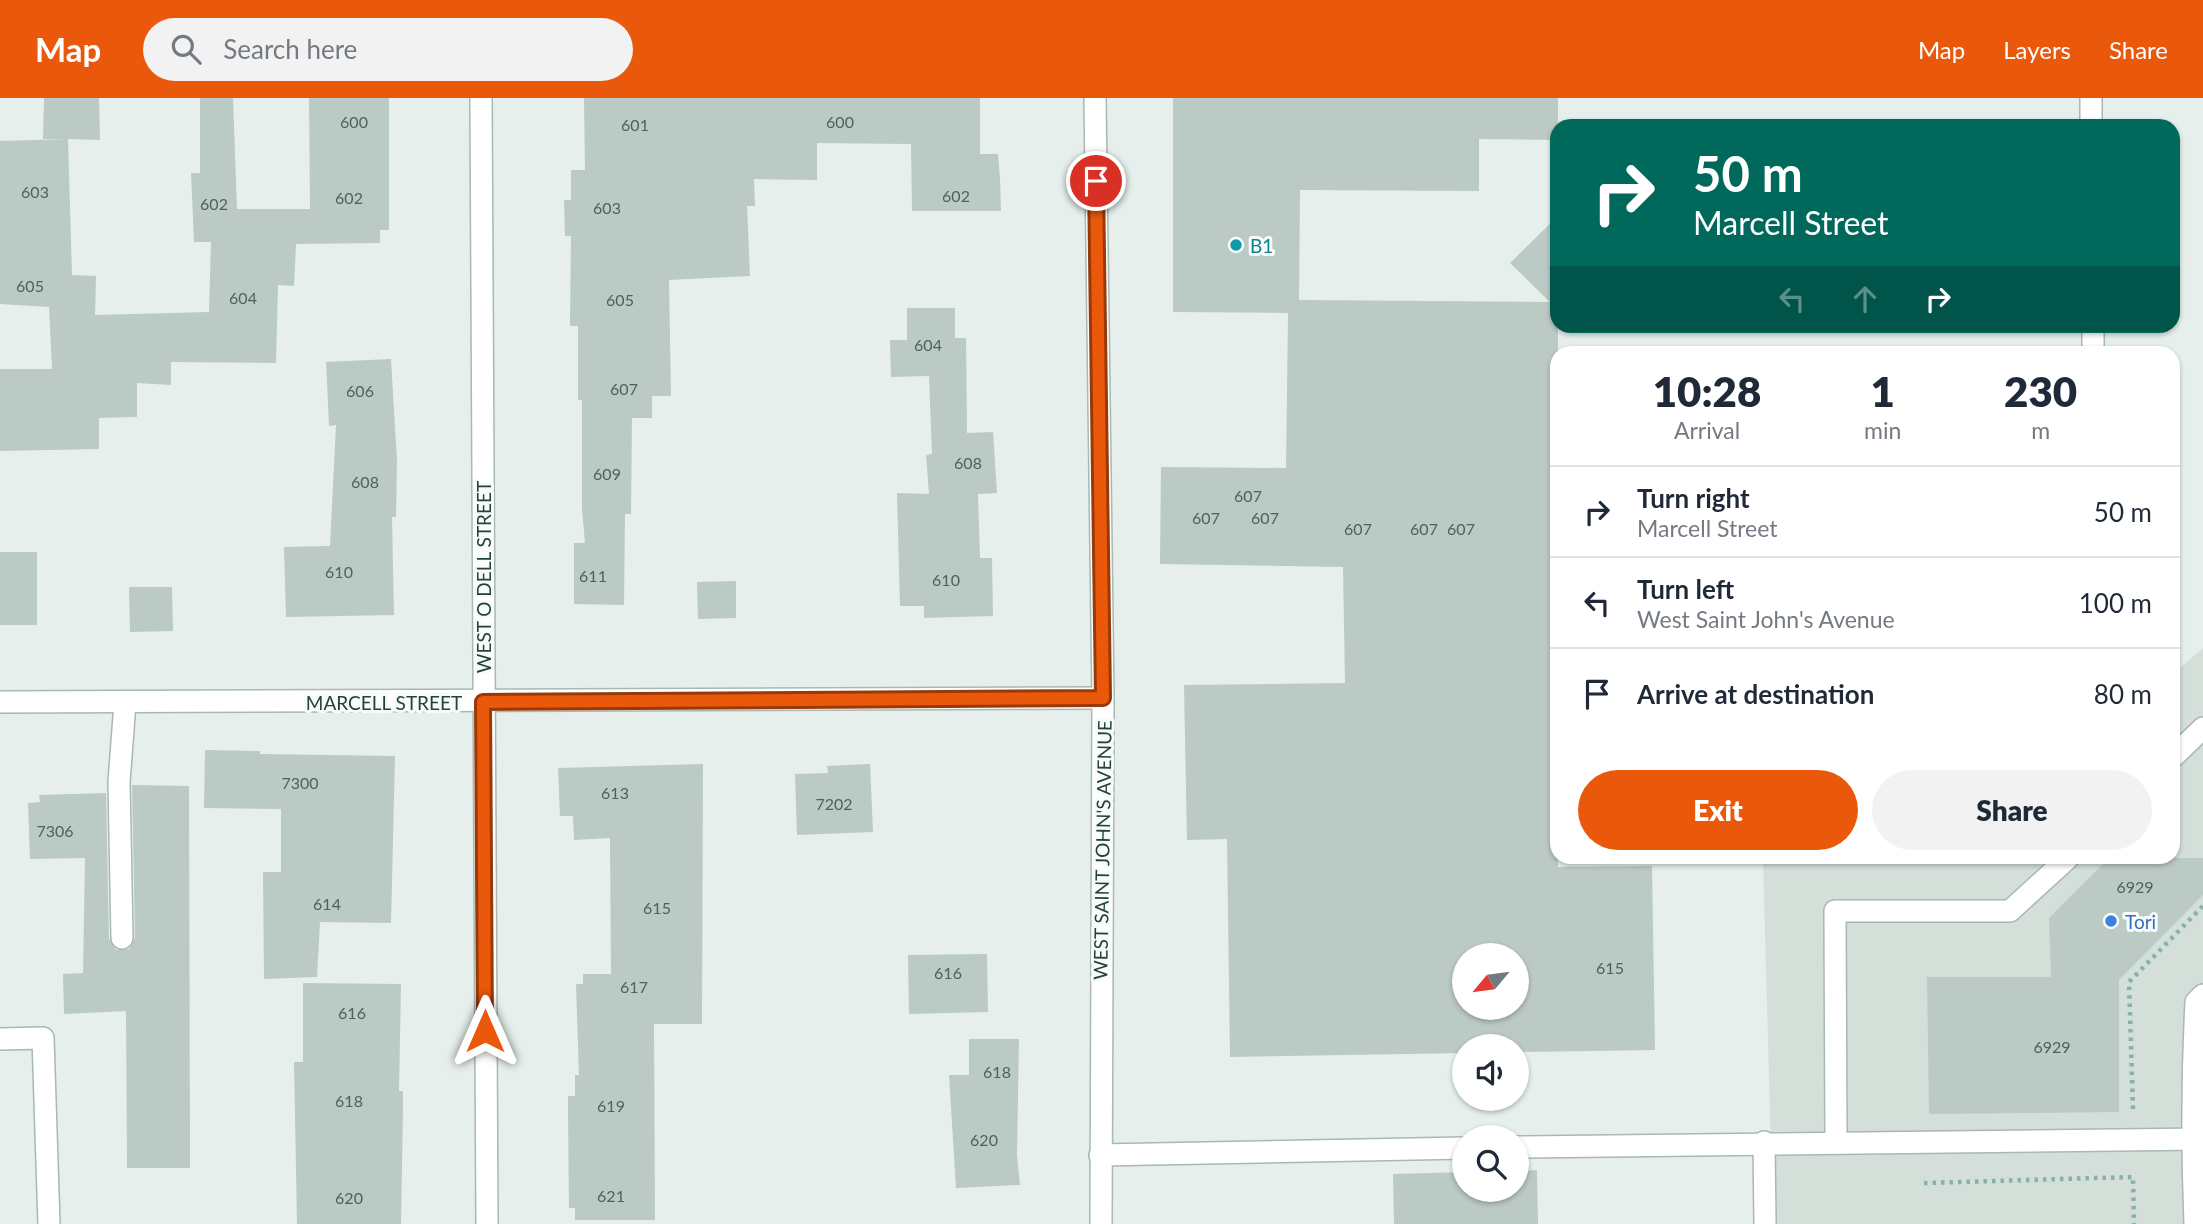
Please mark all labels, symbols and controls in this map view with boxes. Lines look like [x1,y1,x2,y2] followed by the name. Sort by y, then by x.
[143,18,633,81] search box
[35,29,101,69] text: Map
[167,30,205,68] icon: search
[223,33,357,65] text: Search here
[1918,35,1965,64] text: Map
[2003,35,2071,64] text: Layers
[2109,35,2168,64] text: Share
[340,112,368,131] house number: 600
[826,112,854,131] house number: 600
[621,115,649,134] house number: 601
[1693,144,1803,202] text: 50 m
[1578,147,1669,238] icon: right
[1066,151,1126,211] pin
[1077,162,1115,200] icon: arrive
[21,182,49,201] house number: 603
[942,186,970,205] house number: 602
[335,188,363,207] house number: 602
[200,194,228,213] house number: 602
[593,198,621,217] house number: 603
[1693,203,1889,242] text: Marcell Street
[1250,234,1273,257] place label: B1
[1228,237,1244,253] marker: B1
[16,276,44,295] house number: 605
[1773,280,1811,318] icon: left
[1846,280,1884,318] icon: ahead
[1919,280,1957,318] icon: right
[229,288,257,307] house number: 604
[606,290,634,309] house number: 605
[914,335,942,354] house number: 604
[1653,366,1761,416] text: 10:28
[1871,366,1895,416] text: 1
[2004,366,2077,416] text: 230
[610,379,638,398] house number: 607
[346,381,374,400] house number: 606
[1674,416,1740,444] text: Arrival
[1864,416,1901,444] text: min
[2031,416,2050,444] text: m
[954,453,982,472] house number: 608
[593,464,621,483] house number: 609
[351,472,379,491] house number: 608
[472,481,495,673] street label: WEST O DELL STREET
[1637,482,1750,514] text: Turn right
[1234,486,1262,505] house number: 607
[1578,493,1616,531] icon: right
[2094,496,2152,528] text: 50 m
[1192,508,1220,527] house number: 607
[1251,508,1279,527] house number: 607
[1637,514,1778,542] text: Marcell Street
[1344,519,1372,538] house number: 607
[1410,519,1438,538] house number: 607
[1447,519,1475,538] house number: 607
[325,562,353,581] house number: 610
[579,566,607,585] house number: 611
[932,570,960,589] house number: 610
[1637,573,1734,605] text: Turn left
[1578,584,1616,622] icon: left
[2079,587,2152,619] text: 100 m
[1637,605,1895,633] text: West Saint John's Avenue
[1578,675,1616,713] icon: arrive
[1637,678,1874,710] text: Arrive at destination
[2094,678,2152,710] text: 80 m
[306,691,462,714] street label: MARCELL STREET
[1088,720,1116,980] street label: WEST SAINT JOHN'S AVENUE
[1578,770,1858,850] button: Exit
[1872,770,2152,850] button: Share
[281,773,319,792] house number: 7300
[601,783,629,802] house number: 613
[815,794,853,813] house number: 7202
[36,821,74,840] house number: 7306
[2116,877,2154,896] house number: 6929
[313,894,341,913] house number: 614
[643,898,671,917] house number: 615
[2125,910,2156,933] place label: Tori
[2103,913,2119,929] marker: Tori
[1452,943,1530,1020] north arrow
[1452,943,1529,1202] map controls
[1596,958,1624,977] house number: 615
[934,963,962,982] house number: 616
[620,977,648,996] house number: 617
[448,994,522,1068] position arrow
[338,1003,366,1022] house number: 616
[1452,1034,1529,1111] button: sound
[2033,1037,2071,1056] house number: 6929
[983,1062,1011,1081] house number: 618
[335,1091,363,1110] house number: 618
[597,1096,625,1115] house number: 619
[1452,1125,1529,1202] button: search
[970,1130,998,1149] house number: 620
[597,1186,625,1205] house number: 621
[335,1188,363,1207] house number: 620

